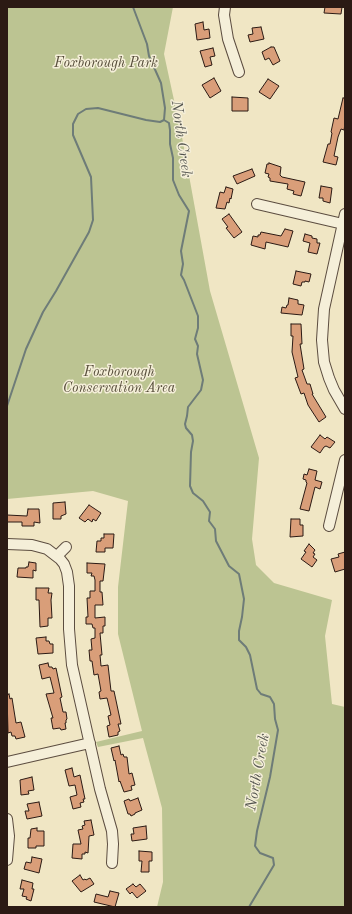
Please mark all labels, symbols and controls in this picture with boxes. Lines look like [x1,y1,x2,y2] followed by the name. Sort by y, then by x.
[54,55,158,71] park label: Foxborough Park
[167,99,195,179] water label: North Creek
[63,364,175,396] park label: Foxborough Conservation Area
[242,732,274,812] water label: North Creek

